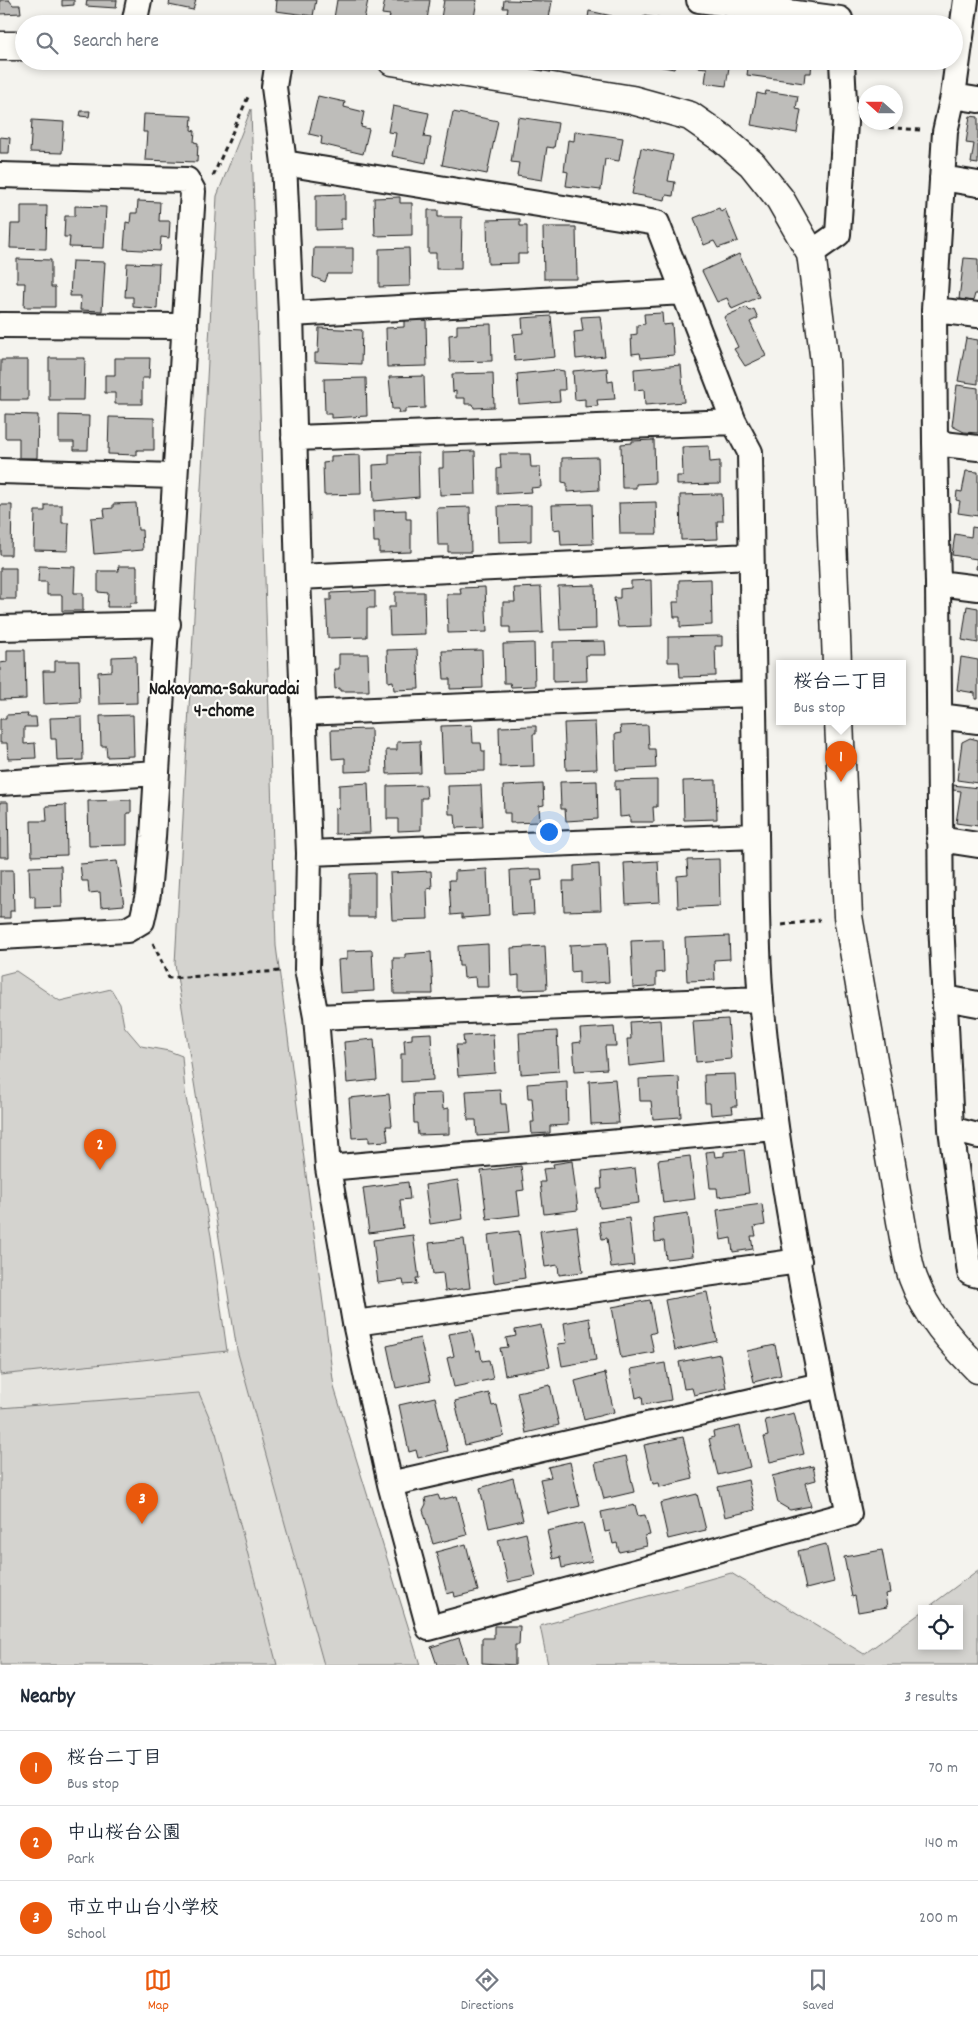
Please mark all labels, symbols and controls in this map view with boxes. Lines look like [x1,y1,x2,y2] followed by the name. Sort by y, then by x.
[15,15,963,70] search box
[33,29,61,57] icon: search
[73,29,159,56] text: Search here
[858,85,903,130] north arrow
[776,660,906,725] popup
[793,670,889,697] text: 桜台二丁目
[149,677,300,726] district label: Nakayama-Sakuradai 4-chome
[793,697,846,720] text: Bus stop
[825,741,857,782] pin: 1
[536,819,562,845] your location
[84,1129,116,1170] pin: 2
[126,1483,158,1524] pin: 3
[918,1605,963,1650] map controls
[918,1605,963,1650] button: locate
[20,1683,75,1713] text: Nearby
[904,1686,958,1709] text: 3 results
[67,1746,162,1773] text: 桜台二丁目
[34,1757,38,1780] text: 1
[928,1757,958,1780] text: 70 m
[67,1773,119,1796] text: Bus stop
[67,1821,181,1848] text: 中山桜台公園
[33,1832,40,1855] text: 2
[924,1832,958,1855] text: 140 m
[67,1848,94,1871] text: Park
[67,1896,219,1923] text: 市立中山台小学校
[32,1907,40,1930] text: 3
[919,1907,958,1930] text: 200 m
[67,1923,106,1946] text: School
[144,1966,172,2016] tab: Map
[461,1966,514,2016] tab: Directions
[802,1966,834,2016] tab: Saved

